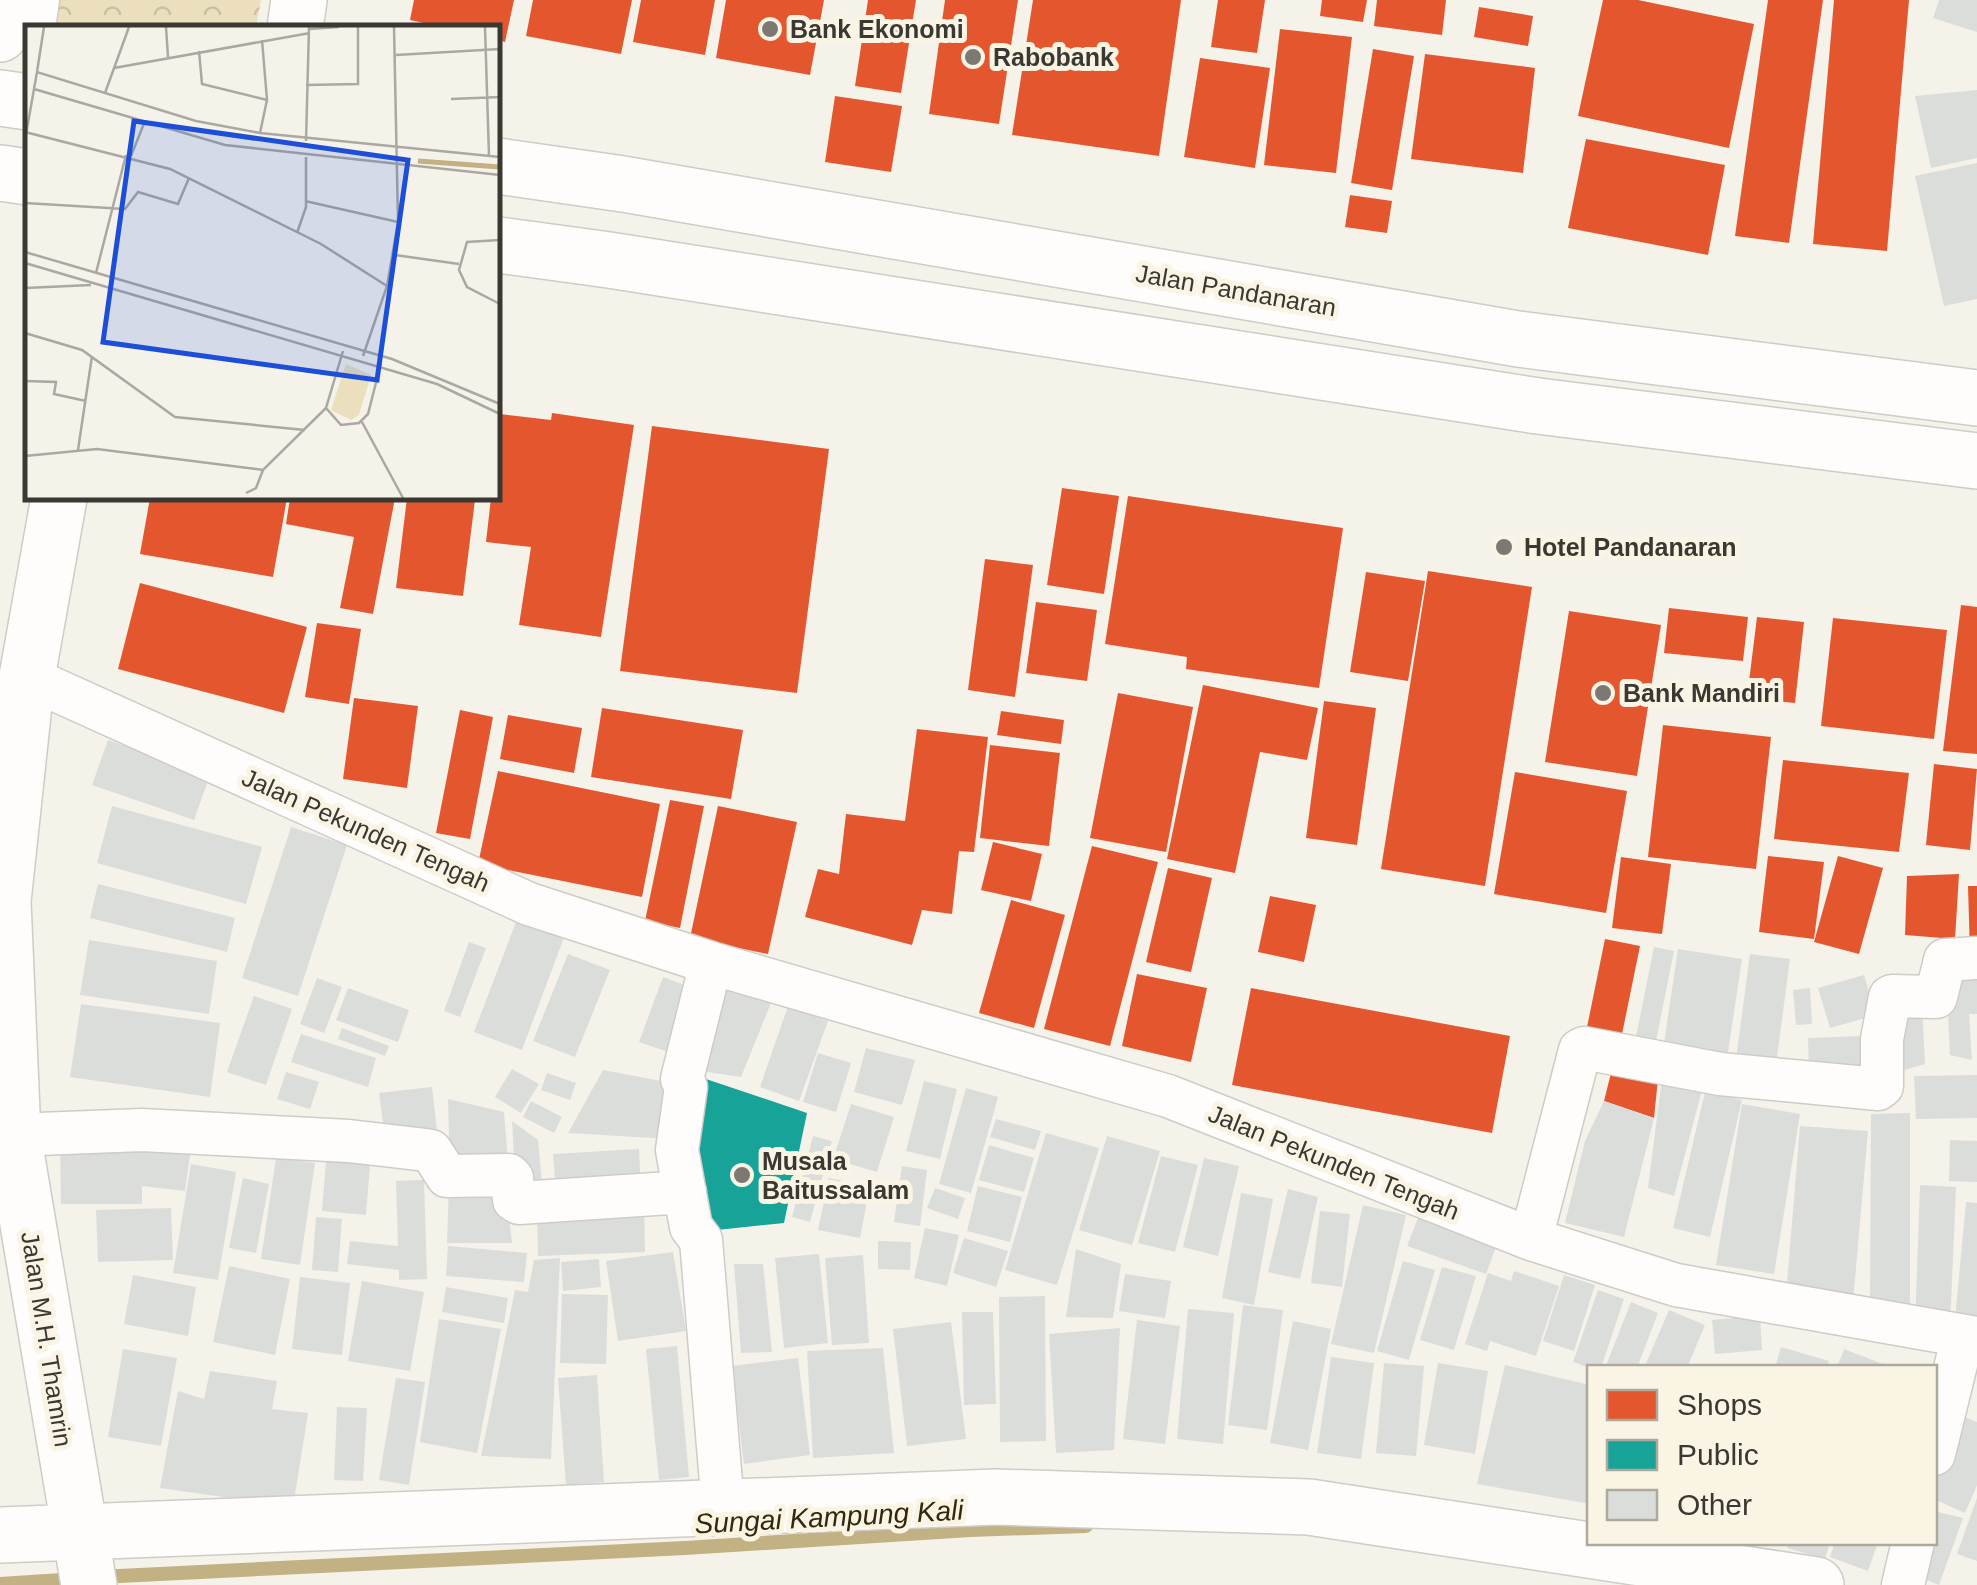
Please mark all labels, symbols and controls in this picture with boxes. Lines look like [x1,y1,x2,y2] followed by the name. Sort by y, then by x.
[790,15,964,43] place label: Bank Ekonomi
[759,18,781,40] marker: Bank Ekonomi
[25,25,500,500] inset map
[993,43,1114,71] place label: Rabobank
[962,46,984,68] marker: Rabobank
[1134,259,1338,321] street label: Jalan Pandanaran
[1524,533,1737,561] place label: Hotel Pandanaran
[1493,536,1515,558] marker: Hotel Pandanaran
[1623,679,1780,707] place label: Bank Mandiri
[1592,682,1614,704] marker: Bank Mandiri
[238,763,494,897] street label: Jalan Pekunden Tengah
[1205,1099,1463,1225] street label: Jalan Pekunden Tengah
[762,1147,909,1204] place label: Musala Baitussalam
[731,1164,753,1186] marker: Musala Baitussalam
[16,1229,78,1449] street label: Jalan M.H. Thamrin
[1587,1365,1937,1545] legend
[1677,1388,1762,1421] text: Shops
[1677,1438,1759,1471] text: Public
[1677,1488,1752,1521] text: Other
[694,1494,965,1540] water label: Sungai Kampung Kali

